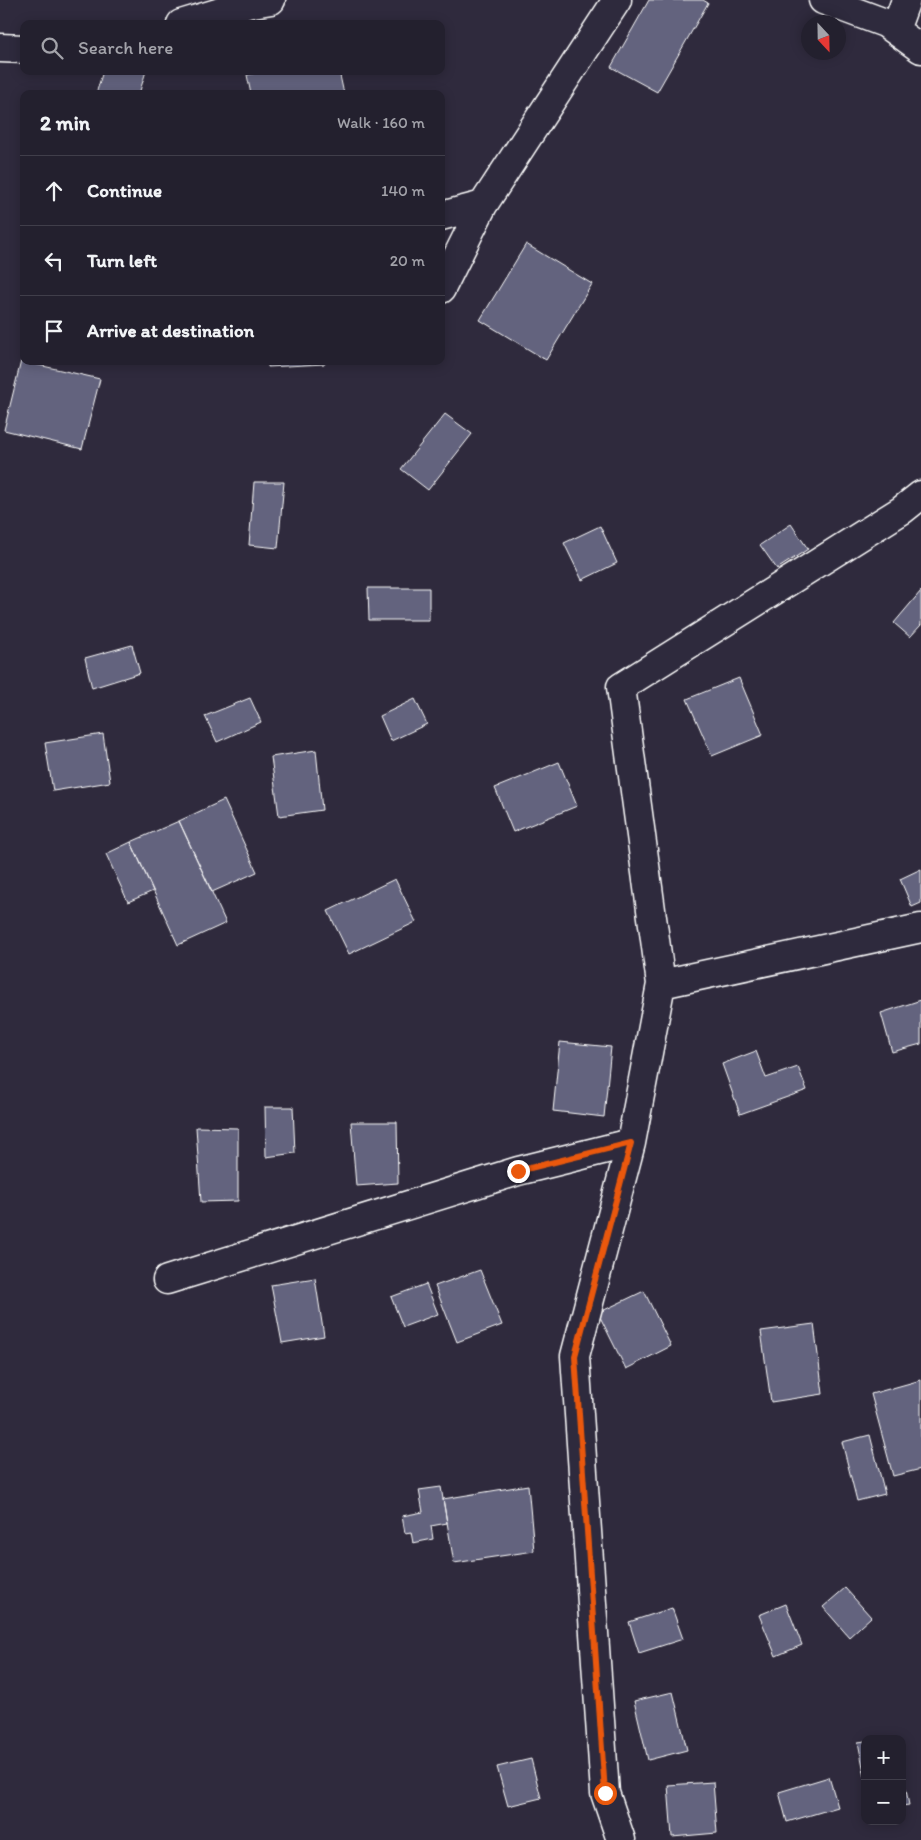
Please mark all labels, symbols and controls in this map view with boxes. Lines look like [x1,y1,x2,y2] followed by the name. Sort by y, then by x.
[801,15,846,60] north arrow
[20,20,445,75] search box
[38,34,66,62] icon: search
[78,36,173,59] text: Search here
[40,110,90,135] text: 2 min
[337,113,425,132] text: Walk · 160 m
[40,177,68,205] icon: ahead
[87,179,162,202] text: Continue
[381,181,425,200] text: 140 m
[40,247,68,275] icon: left
[87,249,157,272] text: Turn left
[390,251,425,270] text: 20 m
[40,317,68,345] icon: arrive
[87,319,254,342] text: Arrive at destination
[507,1160,530,1183] route end
[861,1735,906,1825] map controls
[861,1735,906,1780] button: +
[861,1780,906,1825] button: −
[594,1782,617,1805] route start

